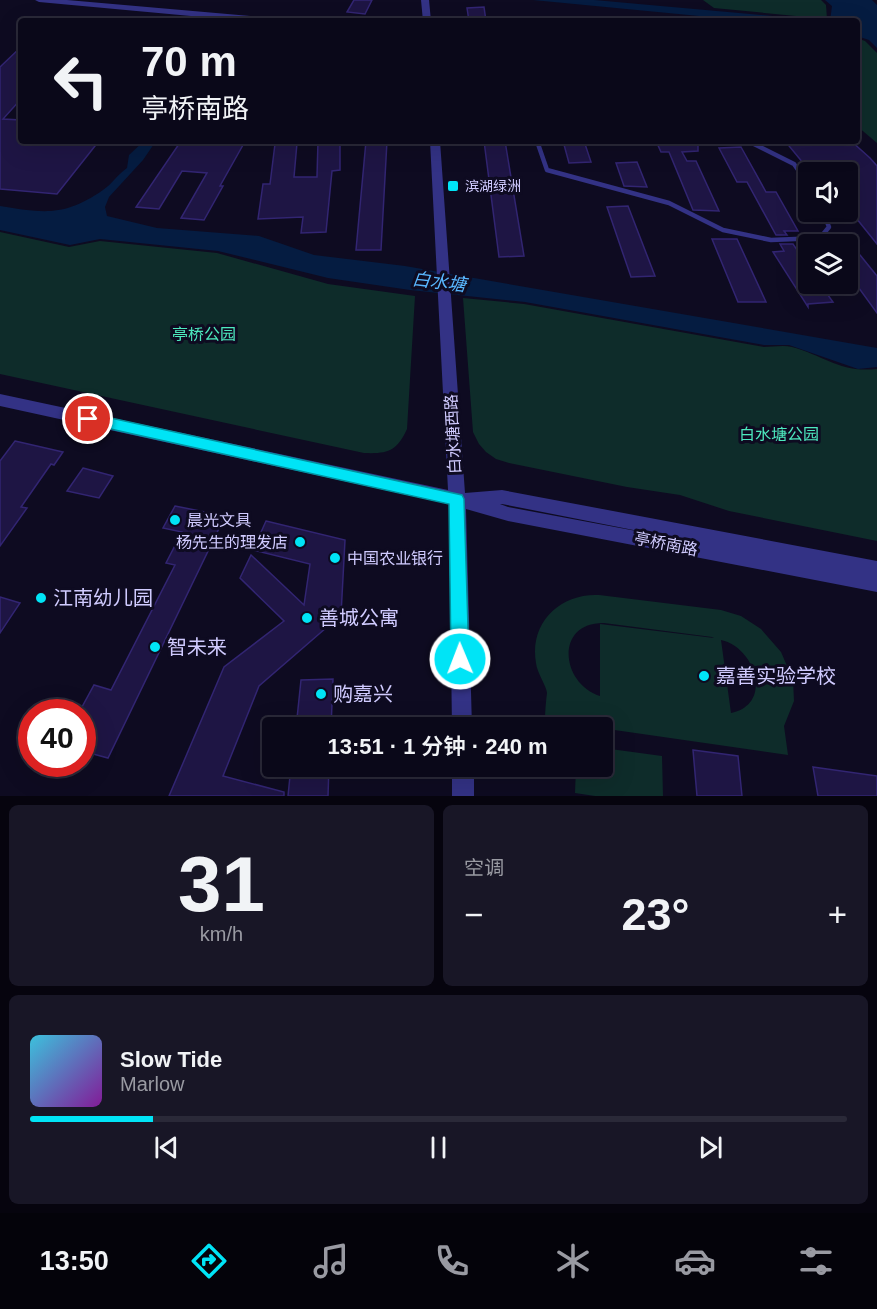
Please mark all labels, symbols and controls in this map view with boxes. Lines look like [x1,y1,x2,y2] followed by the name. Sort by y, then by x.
[141,38,237,85] text: 70 m
[42,42,120,120] icon: left
[141,94,249,124] text: 亭桥南路
[798,162,858,294] map controls
[798,162,858,222] button: sound
[465,178,521,194] place label: 滨湖绿洲
[446,179,460,193] marker: 滨湖绿洲
[798,234,858,294] button: layers
[411,269,470,296] water label: 白水塘
[172,326,236,343] park label: 亭桥公园
[62,393,113,444] pin
[442,394,464,474] street label: 白水塘西路
[71,402,104,435] icon: arrive
[739,426,819,443] park label: 白水塘公园
[187,512,251,529] place label: 晨光文具
[168,513,182,527] marker: 晨光文具
[633,530,699,558] street label: 亭桥南路
[176,534,288,551] place label: 杨先生的理发店
[293,535,307,549] marker: 杨先生的理发店
[347,550,443,567] place label: 中国农业银行
[328,551,342,565] marker: 中国农业银行
[53,587,153,609] place label: 江南幼儿园
[34,591,48,605] marker: 江南幼儿园
[319,607,399,629] place label: 善城公寓
[300,611,314,625] marker: 善城公寓
[428,627,492,691] position arrow
[167,636,227,658] place label: 智未来
[148,640,162,654] marker: 智未来
[716,665,836,687] place label: 嘉善实验学校
[697,669,711,683] marker: 嘉善实验学校
[333,683,393,705] place label: 购嘉兴
[314,687,328,701] marker: 购嘉兴
[18,699,96,777] speed limit sign: 40
[327,734,548,759] text: 13:51 · 1 分钟 · 240 m
[178,840,265,928] text: 31
[464,857,504,879] text: 空调
[621,889,690,940] text: 23°
[464,896,483,933] text: −
[828,896,847,933] text: +
[200,923,243,945] text: km/h
[120,1047,222,1072] text: Slow Tide
[120,1073,184,1095] text: Marlow
[150,1131,183,1164] icon: previous
[422,1131,455,1164] icon: pause
[694,1131,727,1164] icon: next
[188,1240,230,1282] icon: directions
[310,1240,352,1282] icon: music
[431,1240,473,1282] icon: phone
[552,1240,594,1282] icon: climate
[674,1240,716,1282] icon: car
[795,1240,837,1282] icon: filters
[40,1246,109,1276] text: 13:50

